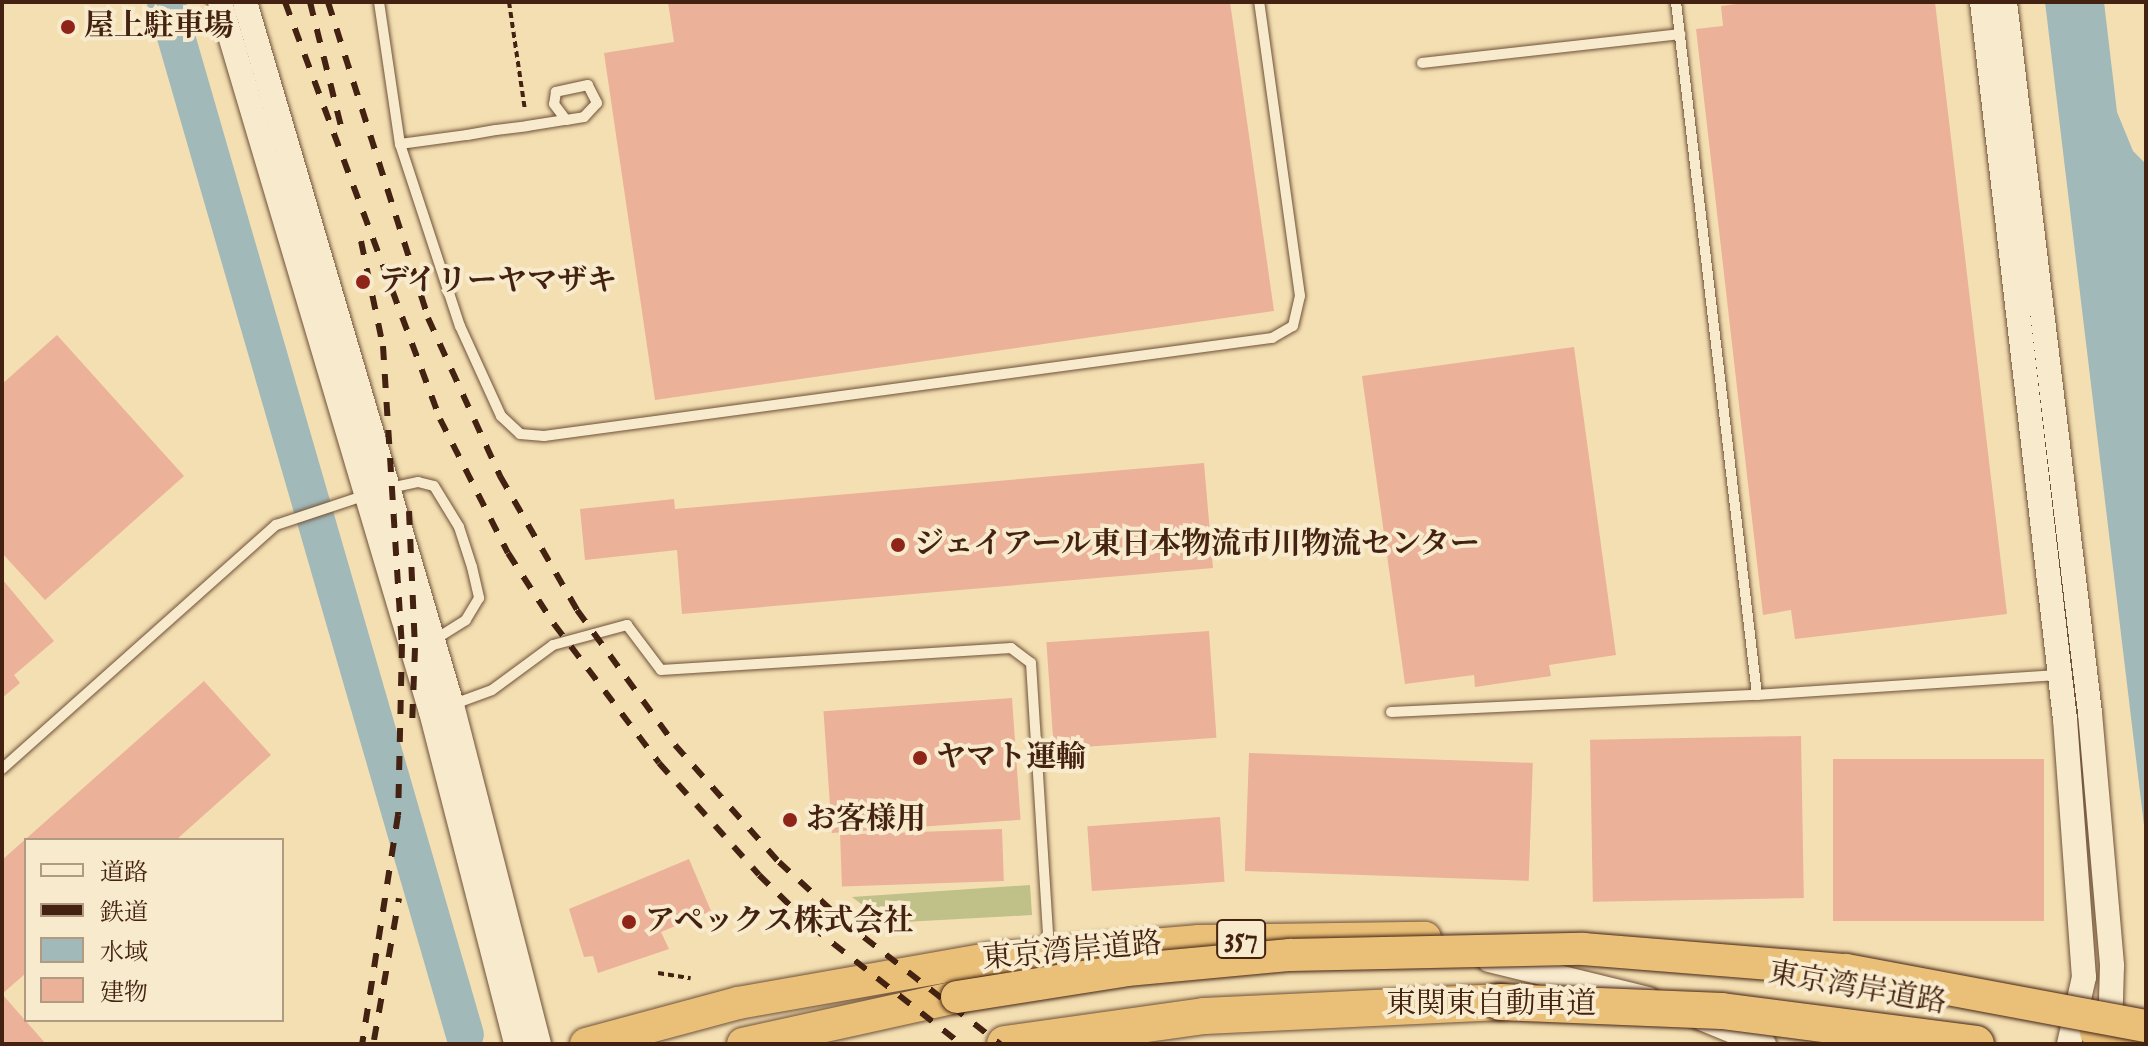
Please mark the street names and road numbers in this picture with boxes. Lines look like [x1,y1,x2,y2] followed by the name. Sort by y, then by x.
[1215,915,1267,963] road number: 357
[981,926,1163,978] street label: 東京湾岸道路
[1765,956,1949,1022] street label: 東京湾岸道路
[1386,987,1596,1023] street label: 東関東自動車道

